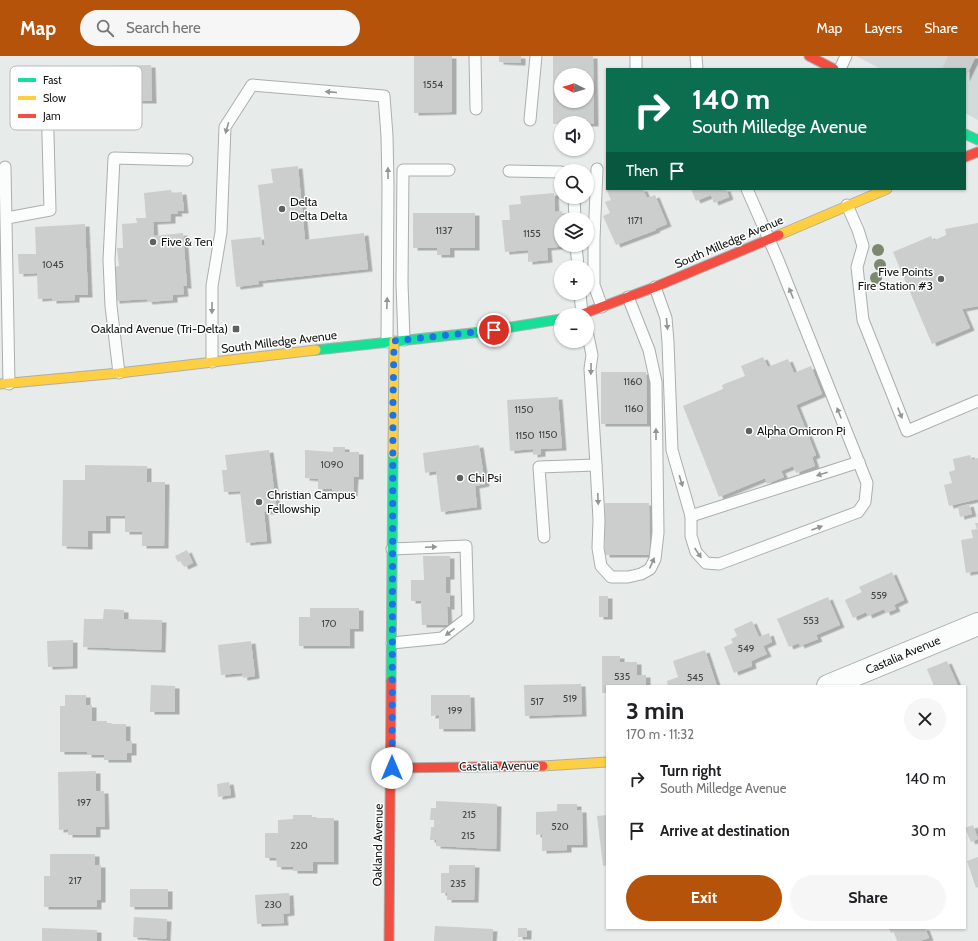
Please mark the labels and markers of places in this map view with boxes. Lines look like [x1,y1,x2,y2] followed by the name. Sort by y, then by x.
[290,194,348,223] place label: Delta Delta Delta
[277,204,287,214] marker: Delta Delta Delta
[161,234,213,249] place label: Five & Ten
[148,237,158,247] marker: Five & Ten
[858,264,933,293] place label: Five Points Fire Station #3
[936,274,946,284] marker: Five Points Fire Station #3
[477,313,511,347] pin
[91,321,228,336] place label: Oakland Avenue (Tri-Delta)
[231,324,241,334] marker: Oakland Avenue (Tri-Delta)
[757,423,845,438] place label: Alpha Omicron Pi
[744,426,754,436] marker: Alpha Omicron Pi
[468,470,501,485] place label: Chi Psi
[455,473,465,483] marker: Chi Psi
[267,487,356,516] place label: Christian Campus Fellowship
[254,497,264,507] marker: Christian Campus Fellowship

